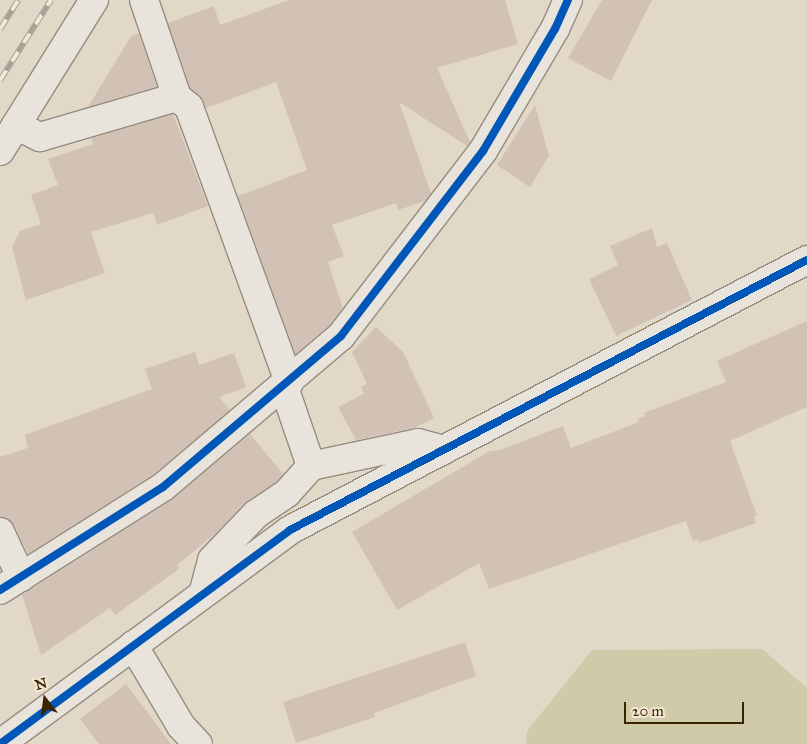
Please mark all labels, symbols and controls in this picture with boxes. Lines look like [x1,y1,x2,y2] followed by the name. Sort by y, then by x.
[20,674,70,724] north arrow
[33,674,49,694] text: N
[627,692,747,724] scale bar
[632,702,664,720] text: 20 m

